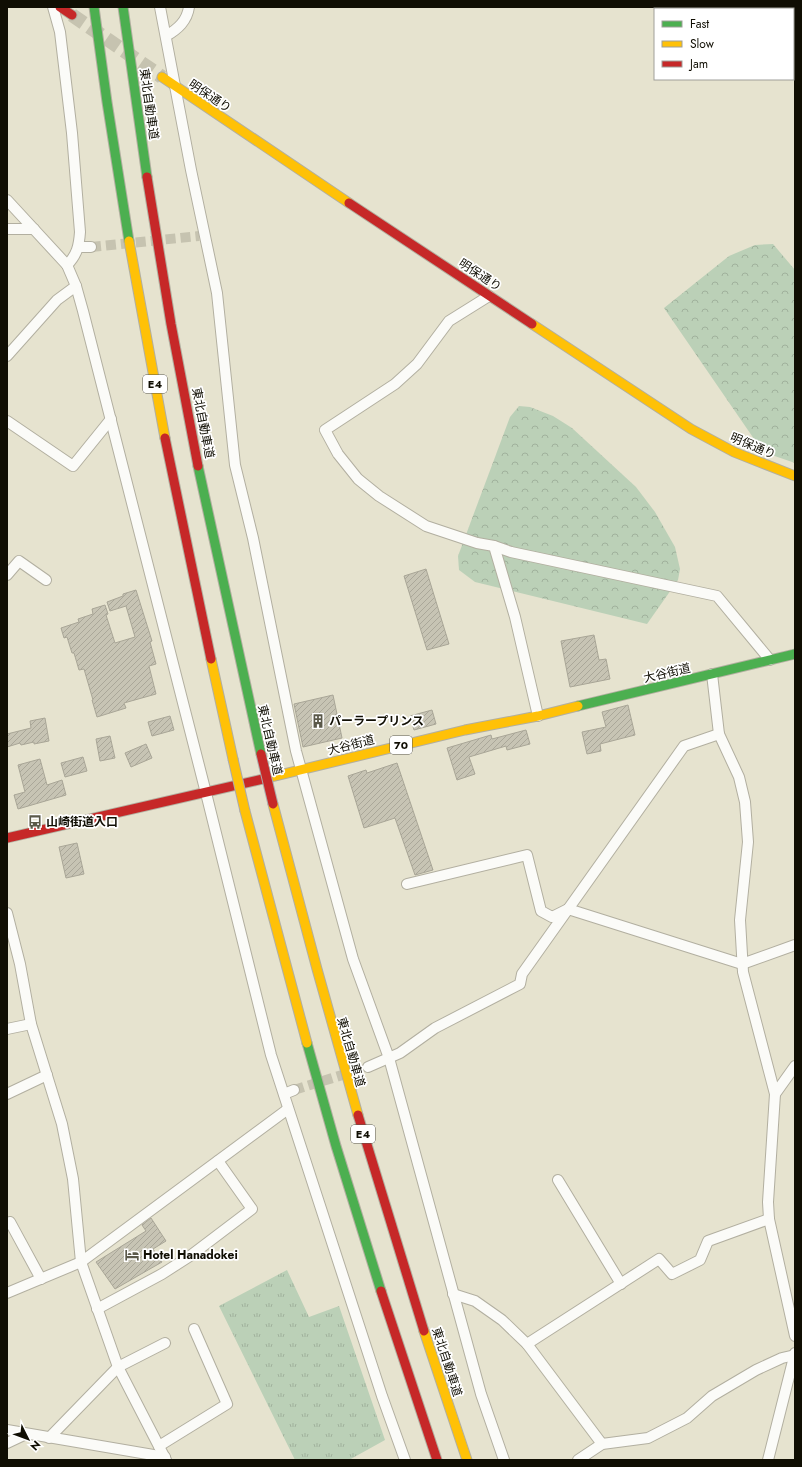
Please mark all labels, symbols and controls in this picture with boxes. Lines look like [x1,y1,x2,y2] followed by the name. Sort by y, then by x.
[654,8,794,80] legend
[690,15,709,33] text: Fast
[690,35,715,53] text: Slow
[688,55,708,73] text: Jam
[135,67,163,141] street label: 東北自動車道
[185,75,235,117] street label: 明保通り
[455,254,505,296] street label: 明保通り
[143,375,167,393] road number: E4
[187,386,219,460] street label: 東北自動車道
[727,428,779,464] street label: 明保通り
[642,659,692,687] street label: 大谷街道
[253,703,287,777] street label: 東北自動車道
[329,712,424,730] place label: パーラープリンス
[310,713,326,729] building icon: パーラープリンス
[326,730,376,760] street label: 大谷街道
[390,736,412,754] road number: 70
[46,813,118,831] place label: 山崎街道入口
[27,814,43,830] bus stop icon: 山崎街道入口
[332,1015,370,1089] street label: 東北自動車道
[351,1125,375,1143] road number: E4
[143,1246,238,1264] place label: Hotel Hanadokei
[124,1247,140,1263] hotel icon: Hotel Hanadokei
[427,1325,467,1399] street label: 東北自動車道
[8,1419,48,1459] north arrow
[27,1437,44,1454] text: N

